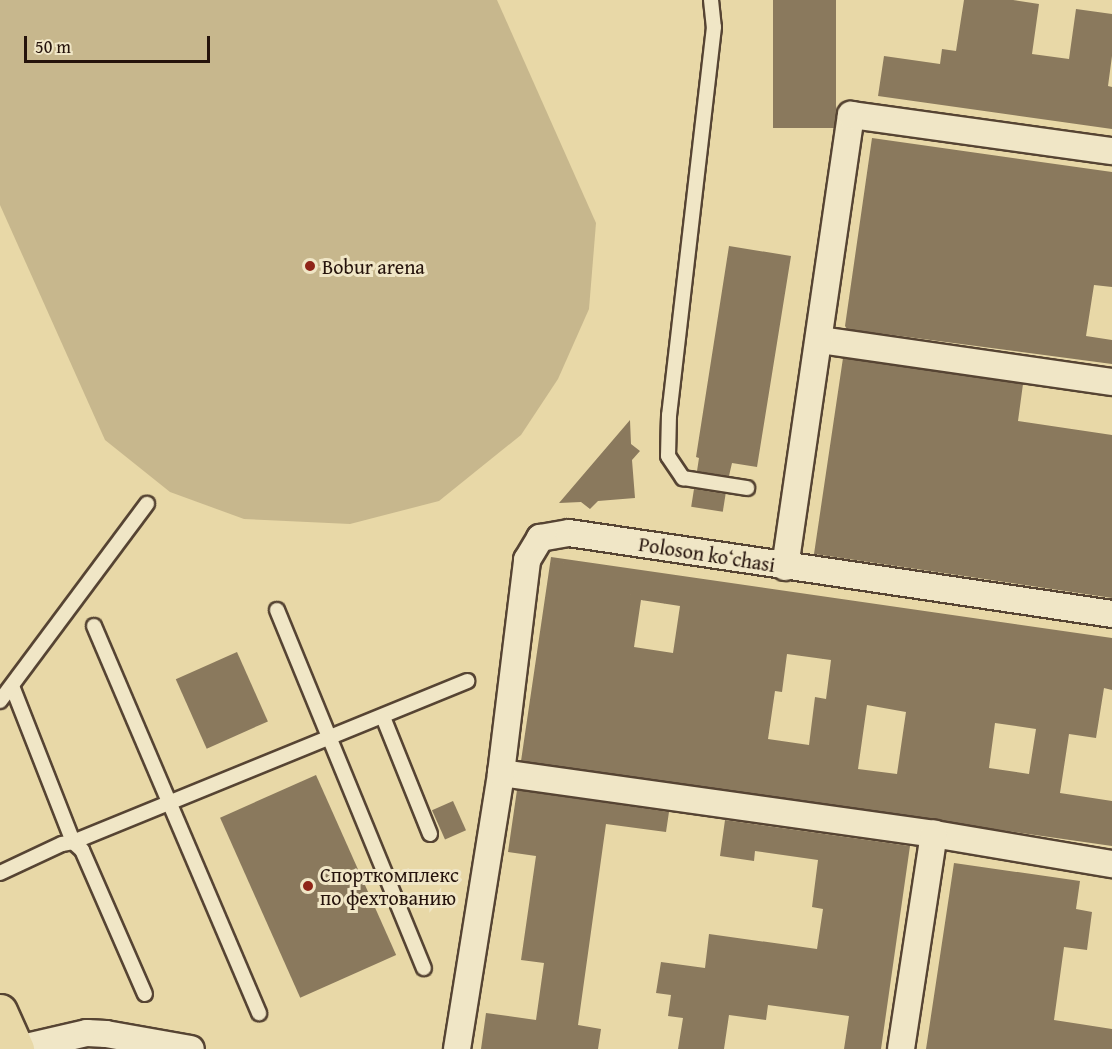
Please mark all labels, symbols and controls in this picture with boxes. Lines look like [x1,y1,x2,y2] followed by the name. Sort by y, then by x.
[27,24,213,62] scale bar
[35,33,71,60] text: 50 m
[322,254,425,278] place label: Bobur arena
[303,259,317,273] marker: Bobur arena
[637,531,777,577] street label: Poloson koʻchasi
[320,862,459,909] place label: Спорткомплекс по фехтованию
[301,879,315,893] marker: Спорткомплекс по фехтованию

